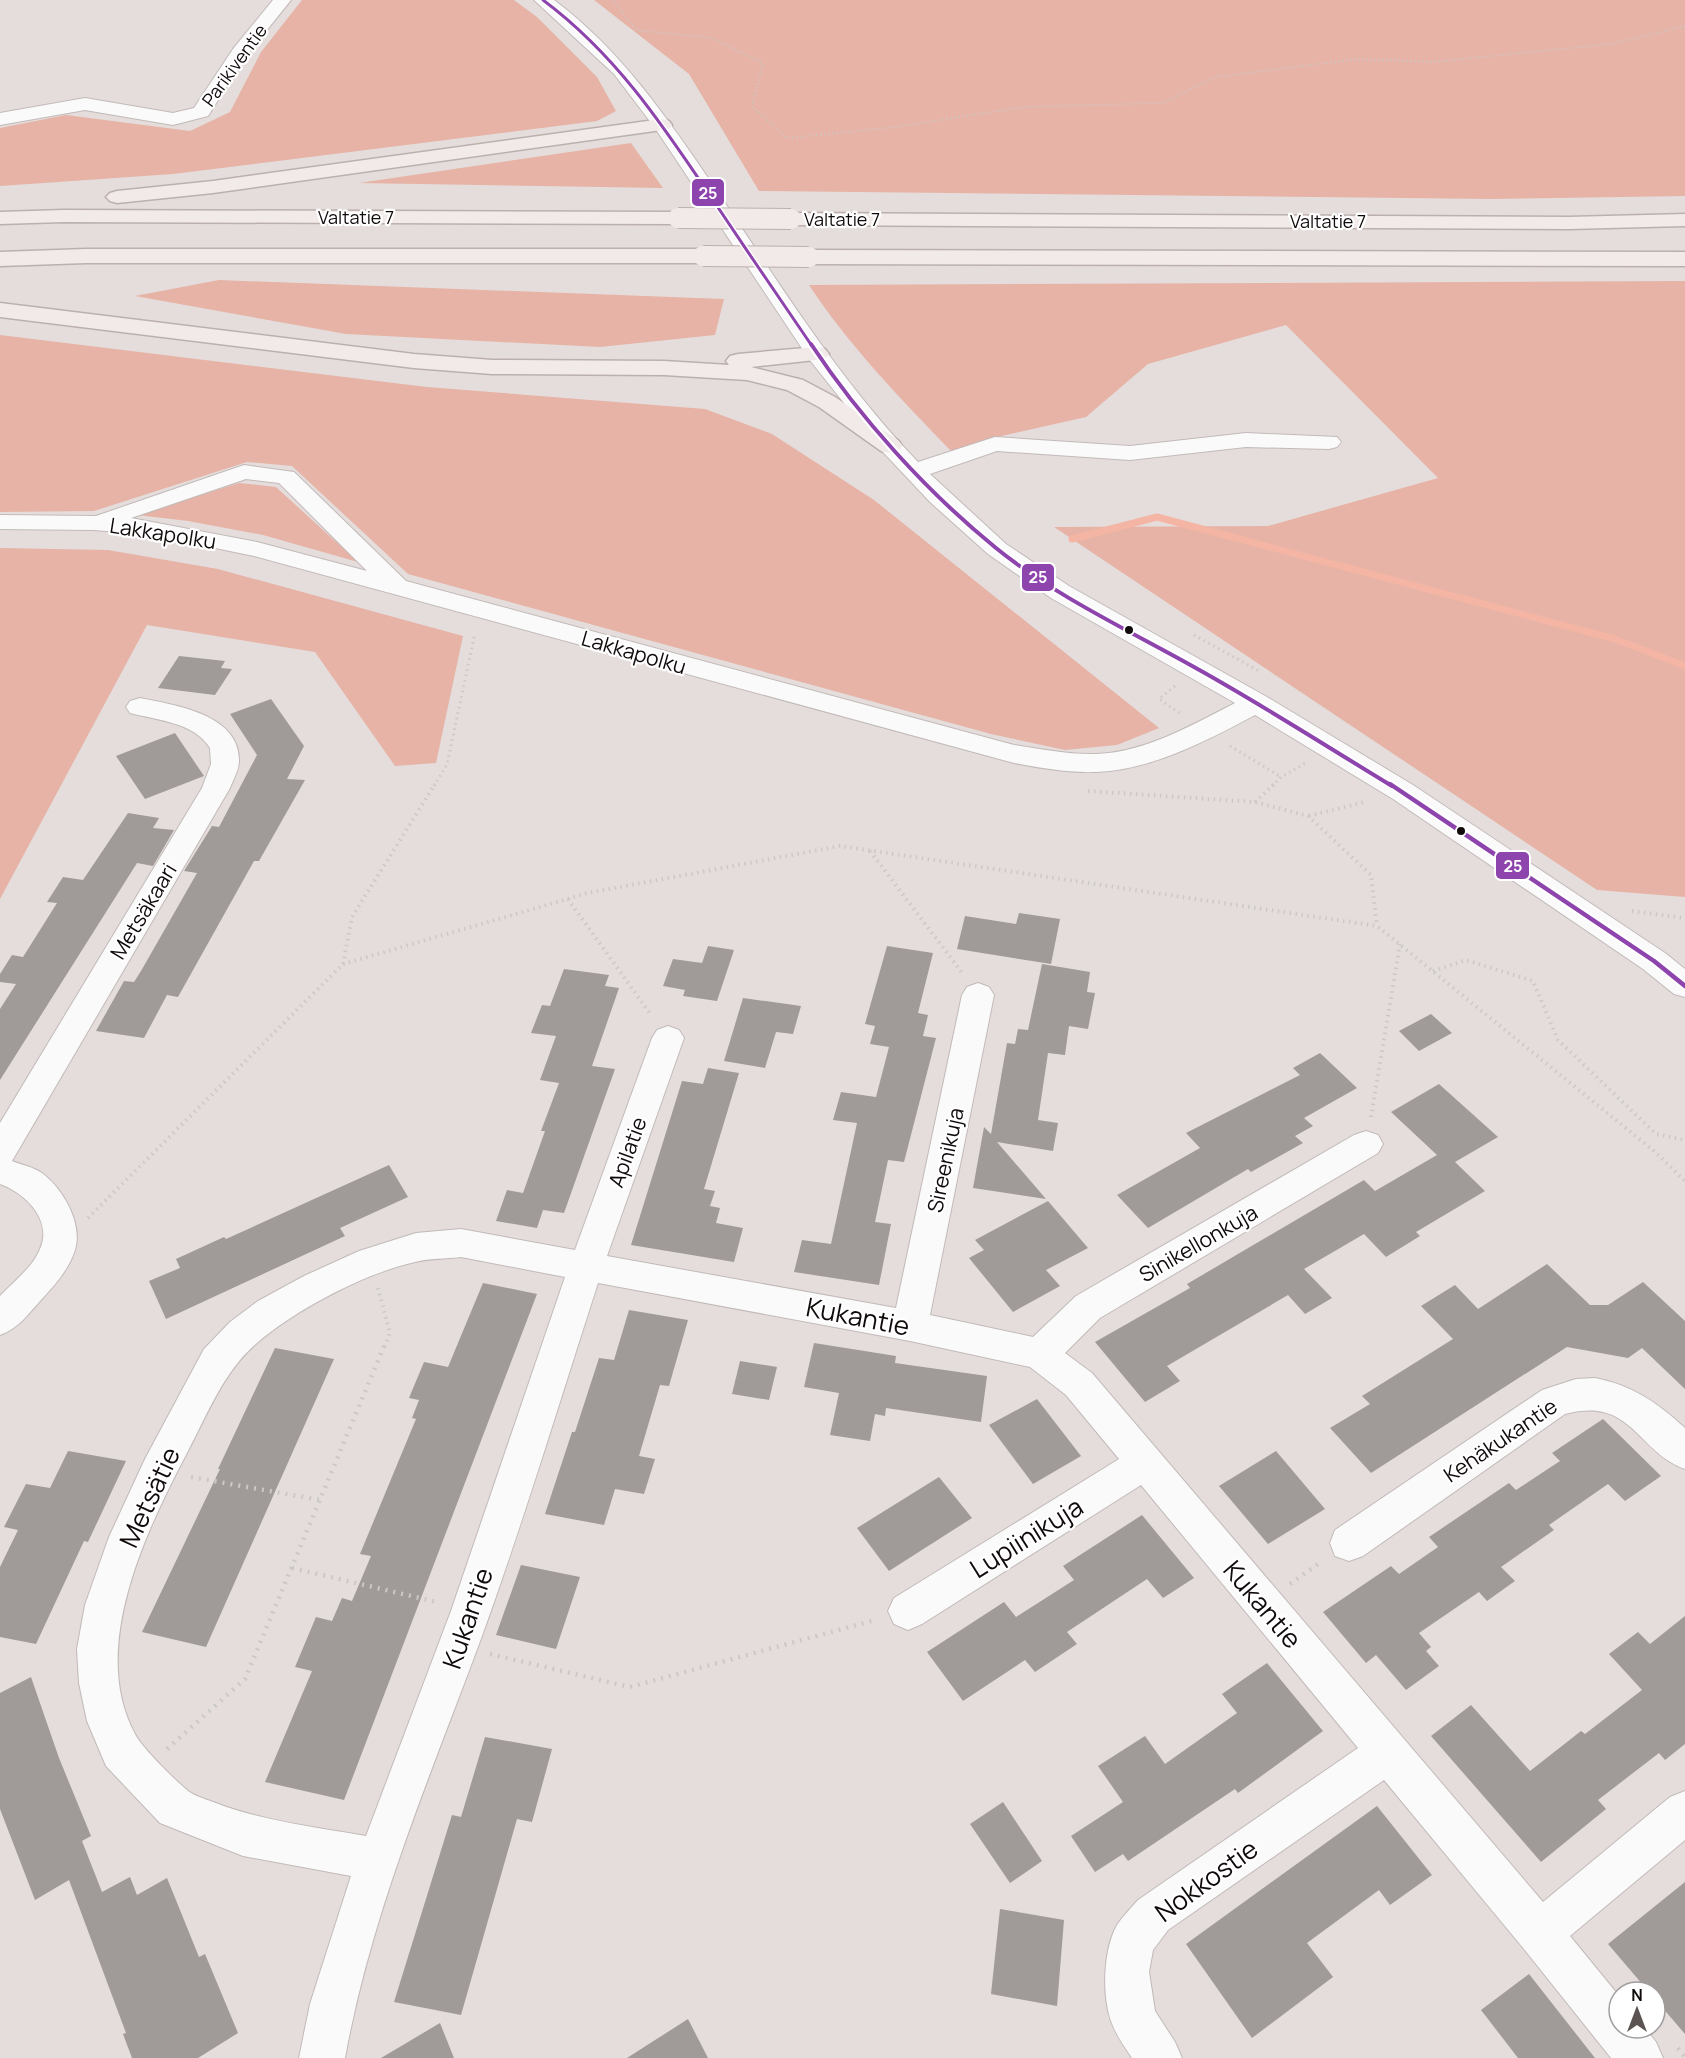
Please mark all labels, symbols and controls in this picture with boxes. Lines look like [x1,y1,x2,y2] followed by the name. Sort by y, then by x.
[196,19,272,111] street label: Parikiventie
[691,178,725,207] line badge: 25
[699,182,717,204] text: 25
[318,205,394,229] street label: Valtatie 7
[804,207,880,231] street label: Valtatie 7
[1290,209,1366,233] street label: Valtatie 7
[108,511,218,555] street label: Lakkapolku
[1021,563,1055,592] line badge: 25
[1029,566,1047,588] text: 25
[578,624,690,680] street label: Lakkapolku
[1123,624,1135,636] unlabelled marker
[1455,825,1467,837] unlabelled marker
[1495,851,1530,880] line badge: 25
[1504,855,1522,877] text: 25
[103,858,183,964] street label: Metsäkaari
[920,1105,970,1215] street label: Sireenikuja
[601,1113,653,1191] street label: Apilatie
[1134,1198,1262,1288] street label: Sinikellonkuja
[803,1288,913,1344] street label: Kukantie
[1438,1392,1562,1488] street label: Kehäkukantie
[110,1441,188,1553] street label: Metsätie
[963,1488,1089,1586] street label: Lupiinikuja
[1216,1552,1310,1656] street label: Kukantie
[433,1563,501,1673] street label: Kukantie
[1147,1830,1265,1930] street label: Nokkostie
[1607,1980,1667,2040] north arrow
[1631,1984,1643,2006] text: N

